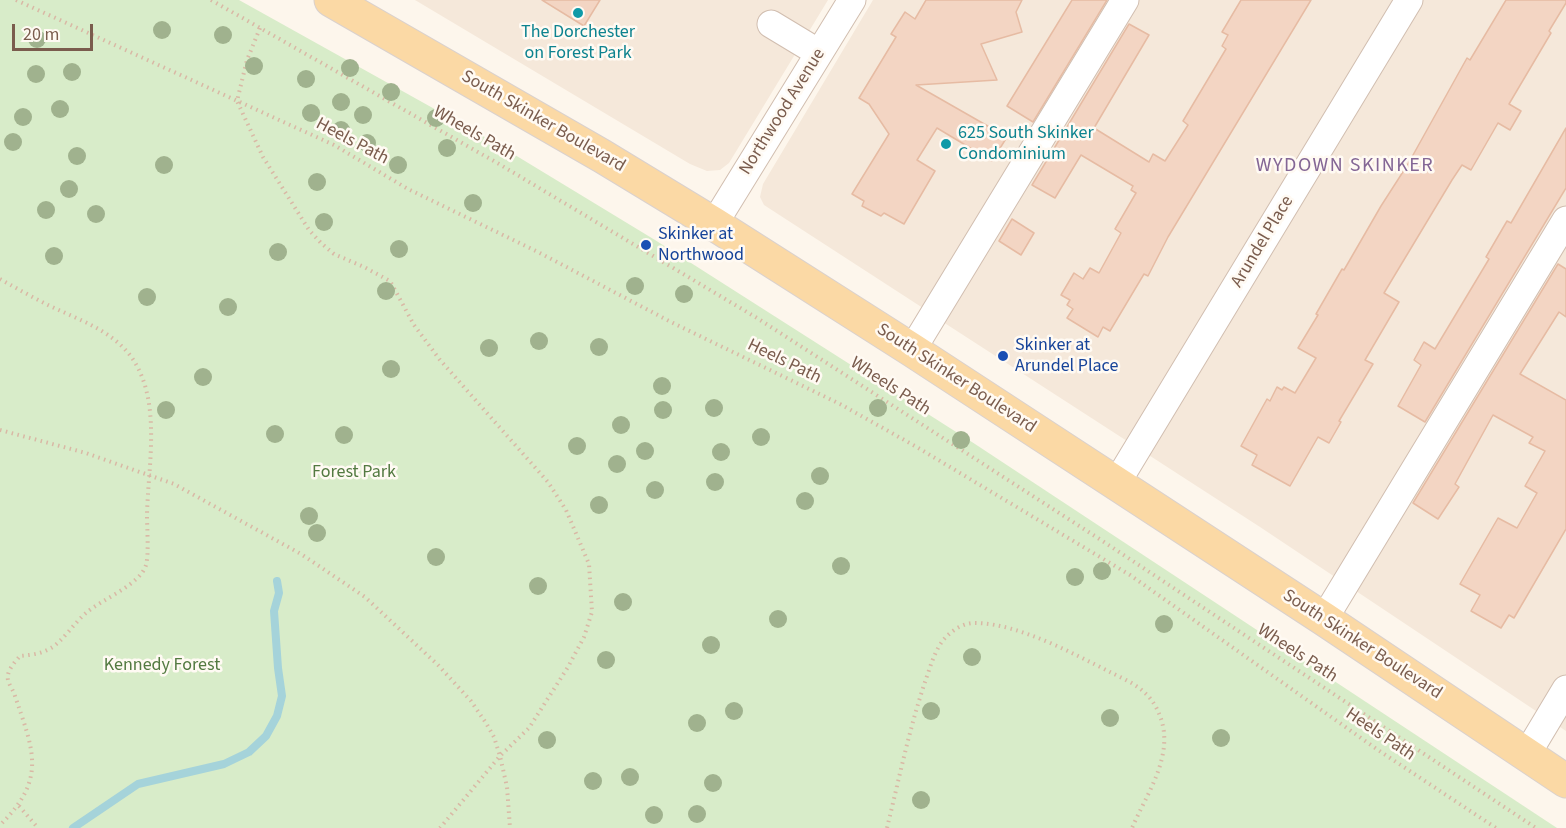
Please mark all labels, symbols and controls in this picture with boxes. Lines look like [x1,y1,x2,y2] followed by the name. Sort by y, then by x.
[571,6,585,20] marker: The Dorchester on Forest Park
[15,12,96,50] scale bar
[23,22,59,47] text: 20 m
[521,22,635,64] place label: The Dorchester on Forest Park
[735,45,831,179] street label: Northwood Avenue
[457,66,629,178] street label: South Skinker Boulevard
[429,102,519,166] street label: Wheels Path
[312,114,392,170] street label: Heels Path
[958,123,1094,166] place label: 625 South Skinker Condominium
[939,137,953,151] marker: 625 South Skinker Condominium
[1256,155,1434,179] district label: WYDOWN SKINKER
[1227,192,1299,292] street label: Arundel Place
[658,224,744,266] place label: Skinker at Northwood
[639,238,653,252] marker: Skinker at Northwood
[872,319,1040,439] street label: South Skinker Boulevard
[744,335,824,389] street label: Heels Path
[1015,335,1118,378] place label: Skinker at Arundel Place
[996,349,1010,363] marker: Skinker at Arundel Place
[846,353,934,421] street label: Wheels Path
[312,462,396,484] park label: Forest Park
[1278,585,1446,705] street label: South Skinker Boulevard
[1253,620,1341,688] street label: Wheels Path
[104,655,220,677] park label: Kennedy Forest
[1341,704,1419,766] street label: Heels Path

